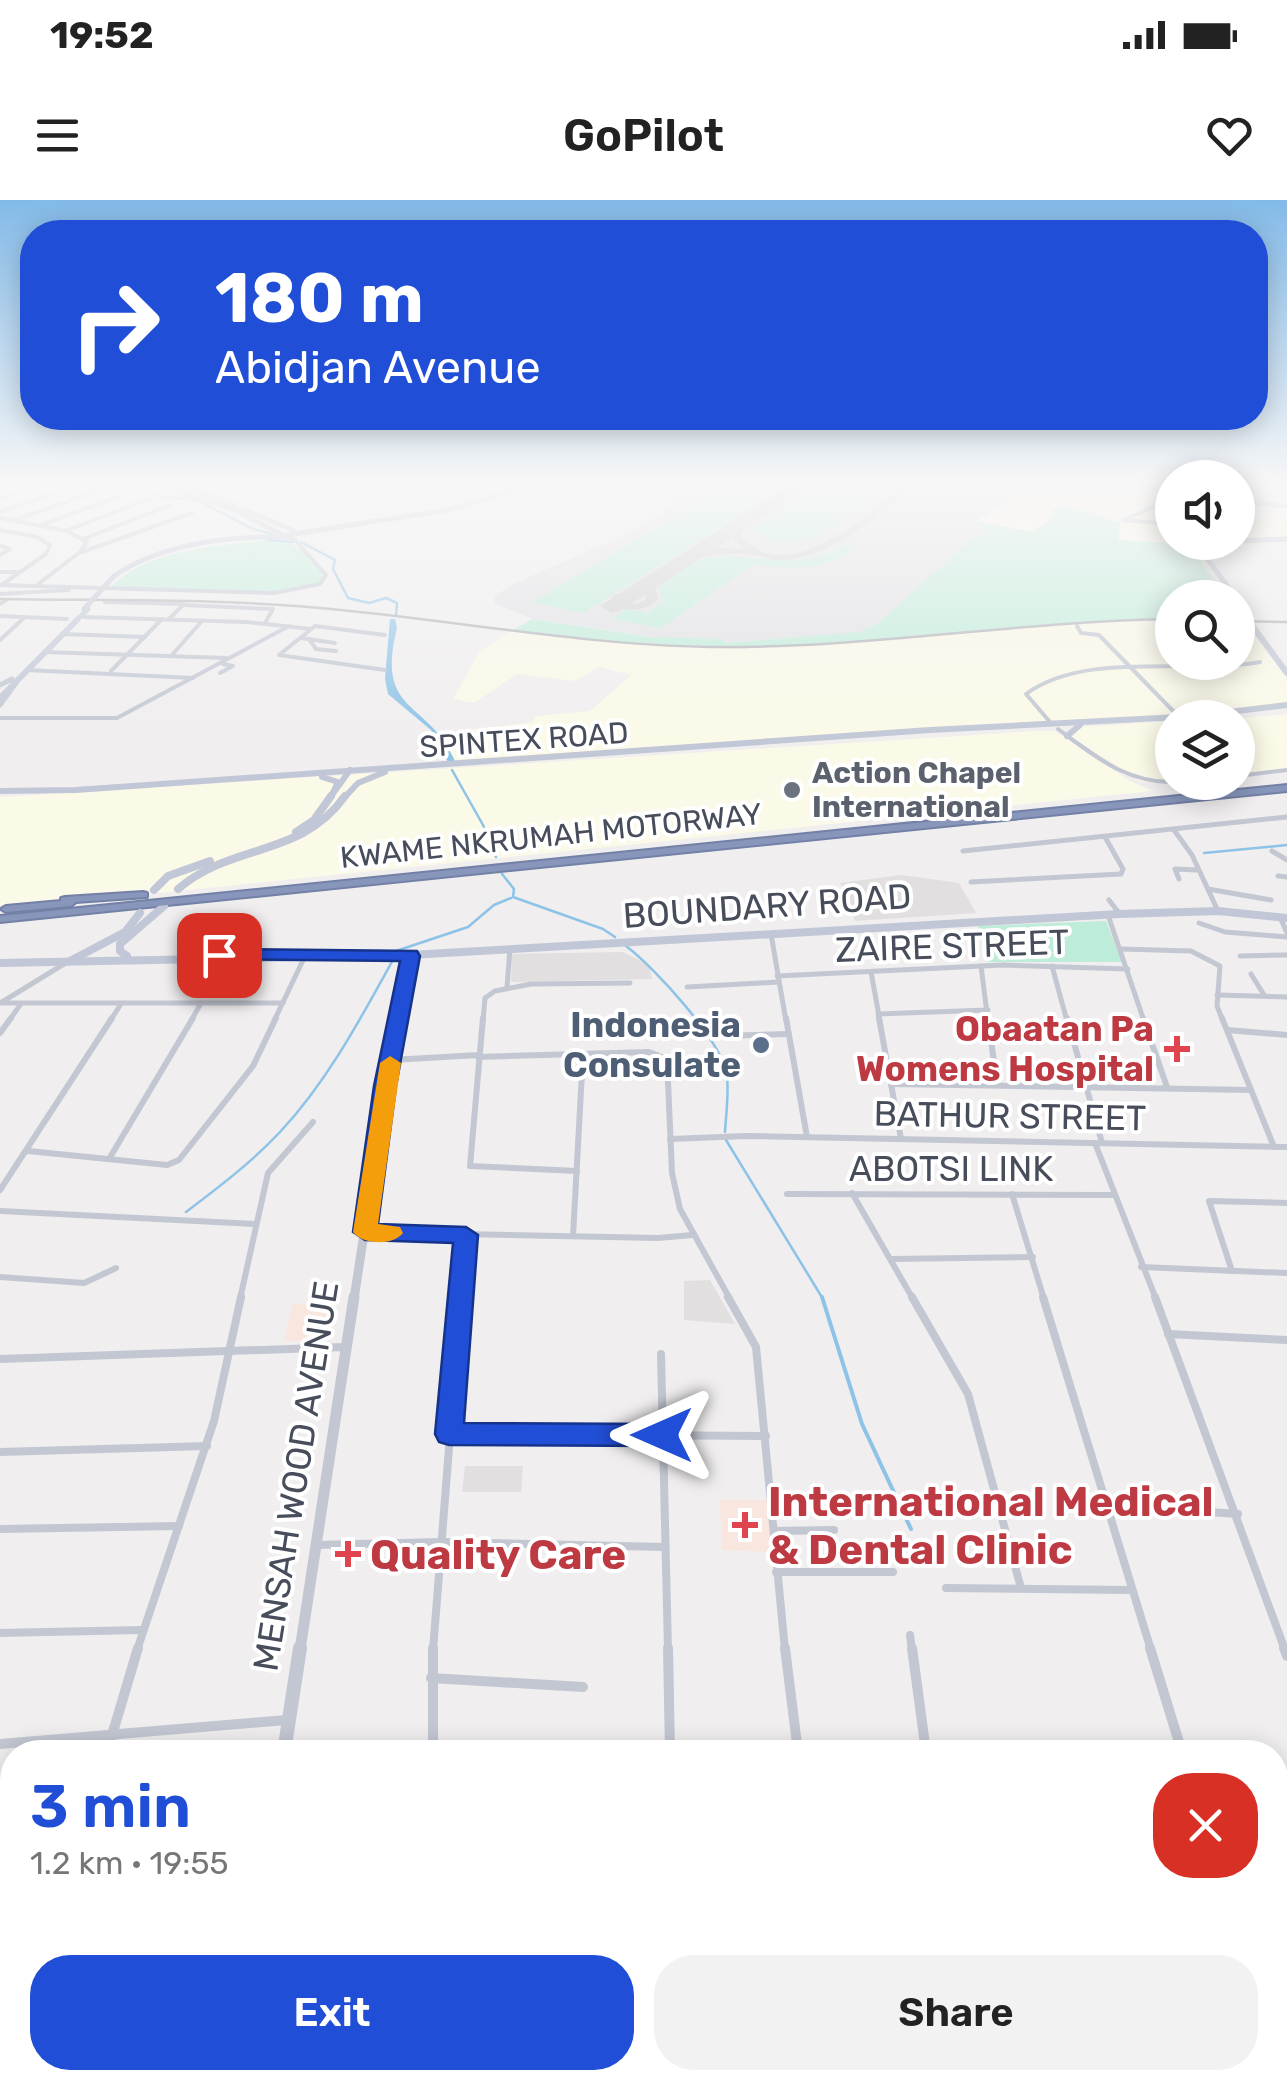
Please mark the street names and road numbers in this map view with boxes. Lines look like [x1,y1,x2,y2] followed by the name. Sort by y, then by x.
[418,715,630,765] street label: SPINTEX ROAD
[338,796,764,876] street label: KWAME NKRUMAH MOTORWAY
[621,875,913,937] street label: BOUNDARY ROAD
[834,921,1070,971] street label: ZAIRE STREET
[873,1093,1147,1139] street label: BATHUR STREET
[849,1148,1053,1190] street label: ABOTSI LINK
[244,1278,348,1674] street label: MENSAH WOOD AVENUE

